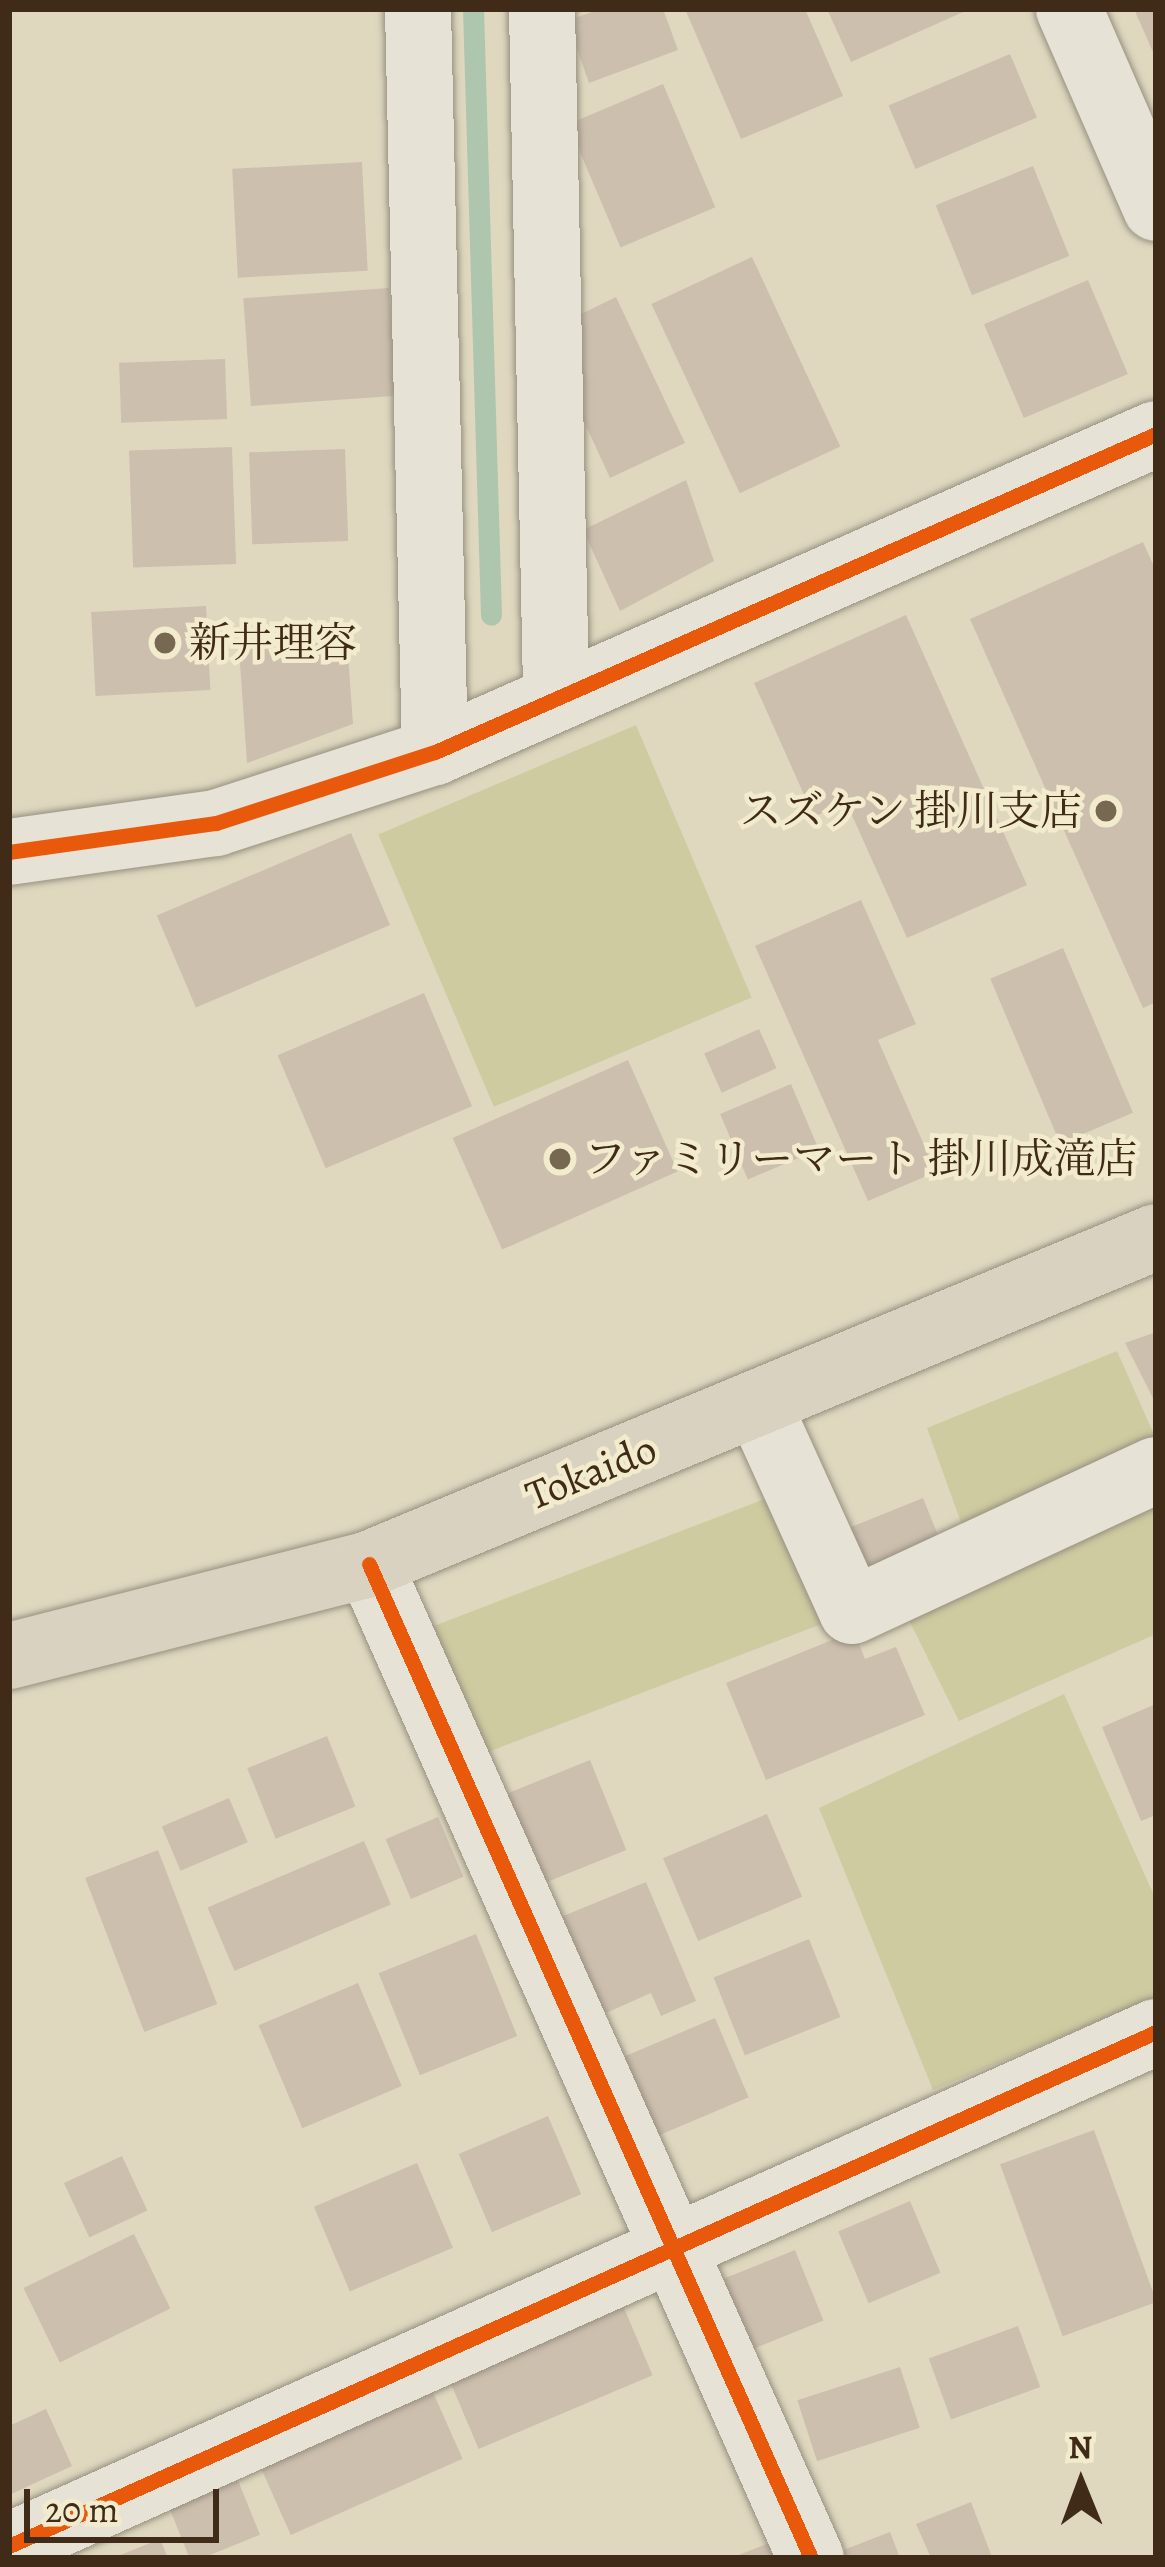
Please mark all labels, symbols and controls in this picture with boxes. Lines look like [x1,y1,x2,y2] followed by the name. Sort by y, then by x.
[189,618,357,668] place label: 新井理容
[152,630,178,656] marker: 新井理容
[738,786,1082,836] place label: スズケン 掛川支店
[1093,798,1119,824] marker: スズケン 掛川支店
[584,1134,1138,1184] place label: ファミリーマート 掛川成滝店
[547,1146,573,1172] marker: ファミリーマート 掛川成滝店
[518,1423,664,1521] street label: Tokaido
[1021,2423,1141,2543] north arrow
[1068,2424,1093,2469] text: N
[30,2465,225,2539] scale bar
[45,2485,118,2534] text: 20 m

